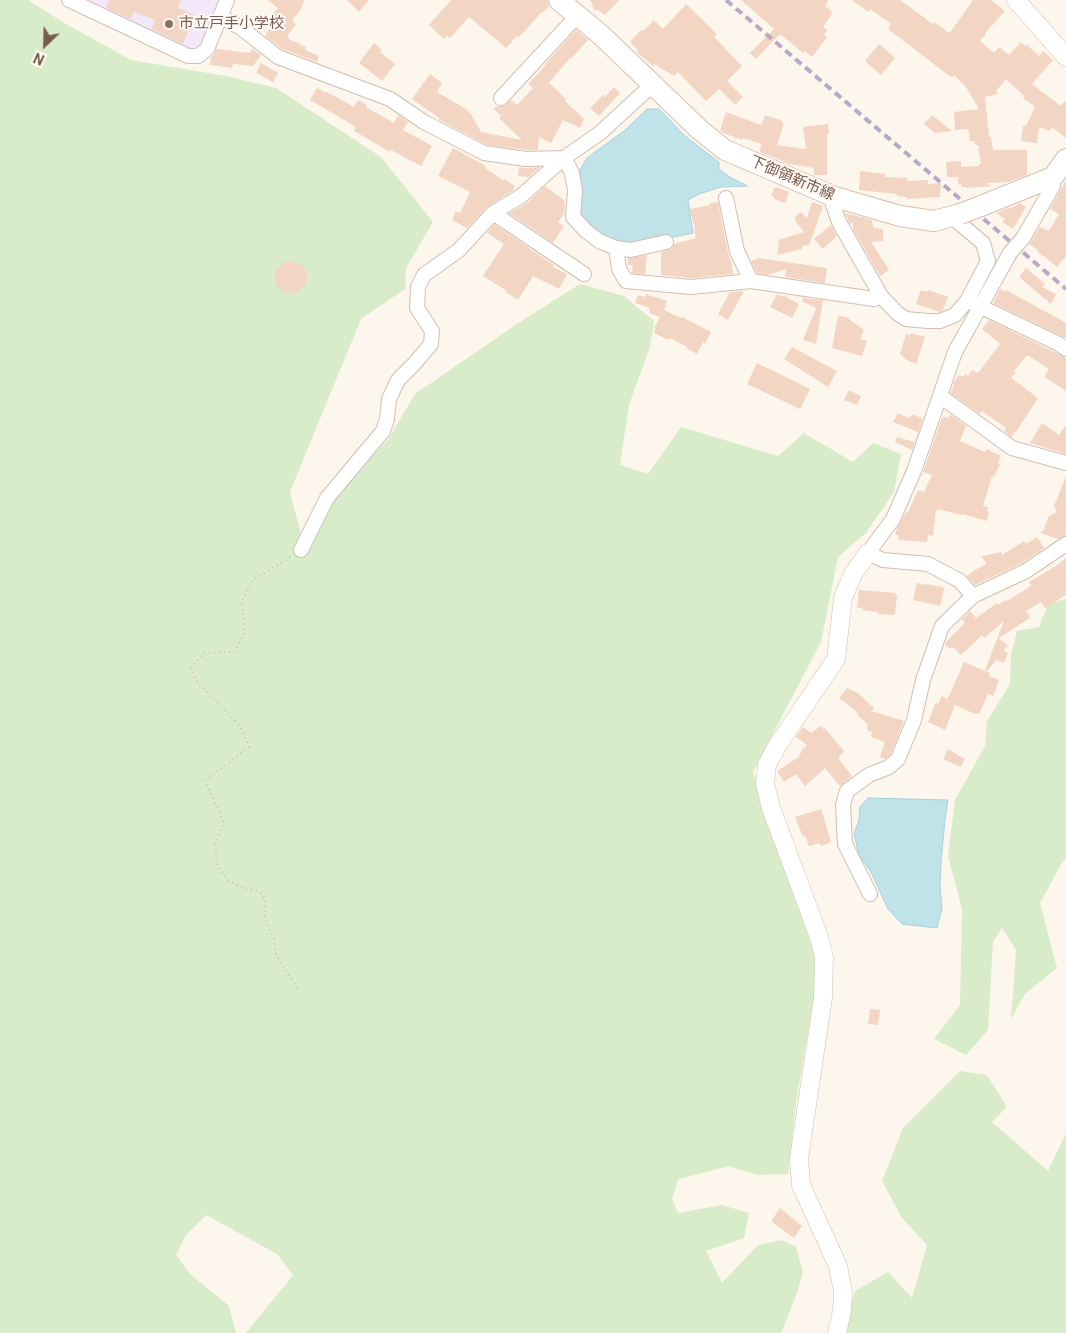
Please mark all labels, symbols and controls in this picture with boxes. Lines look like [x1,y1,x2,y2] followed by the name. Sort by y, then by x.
[179,15,284,33] place label: 市立戸手小学校
[163,18,175,30] marker: 市立戸手小学校
[20,20,70,70] north arrow
[31,49,47,68] text: N
[747,153,837,205] street label: 下御領新市線

